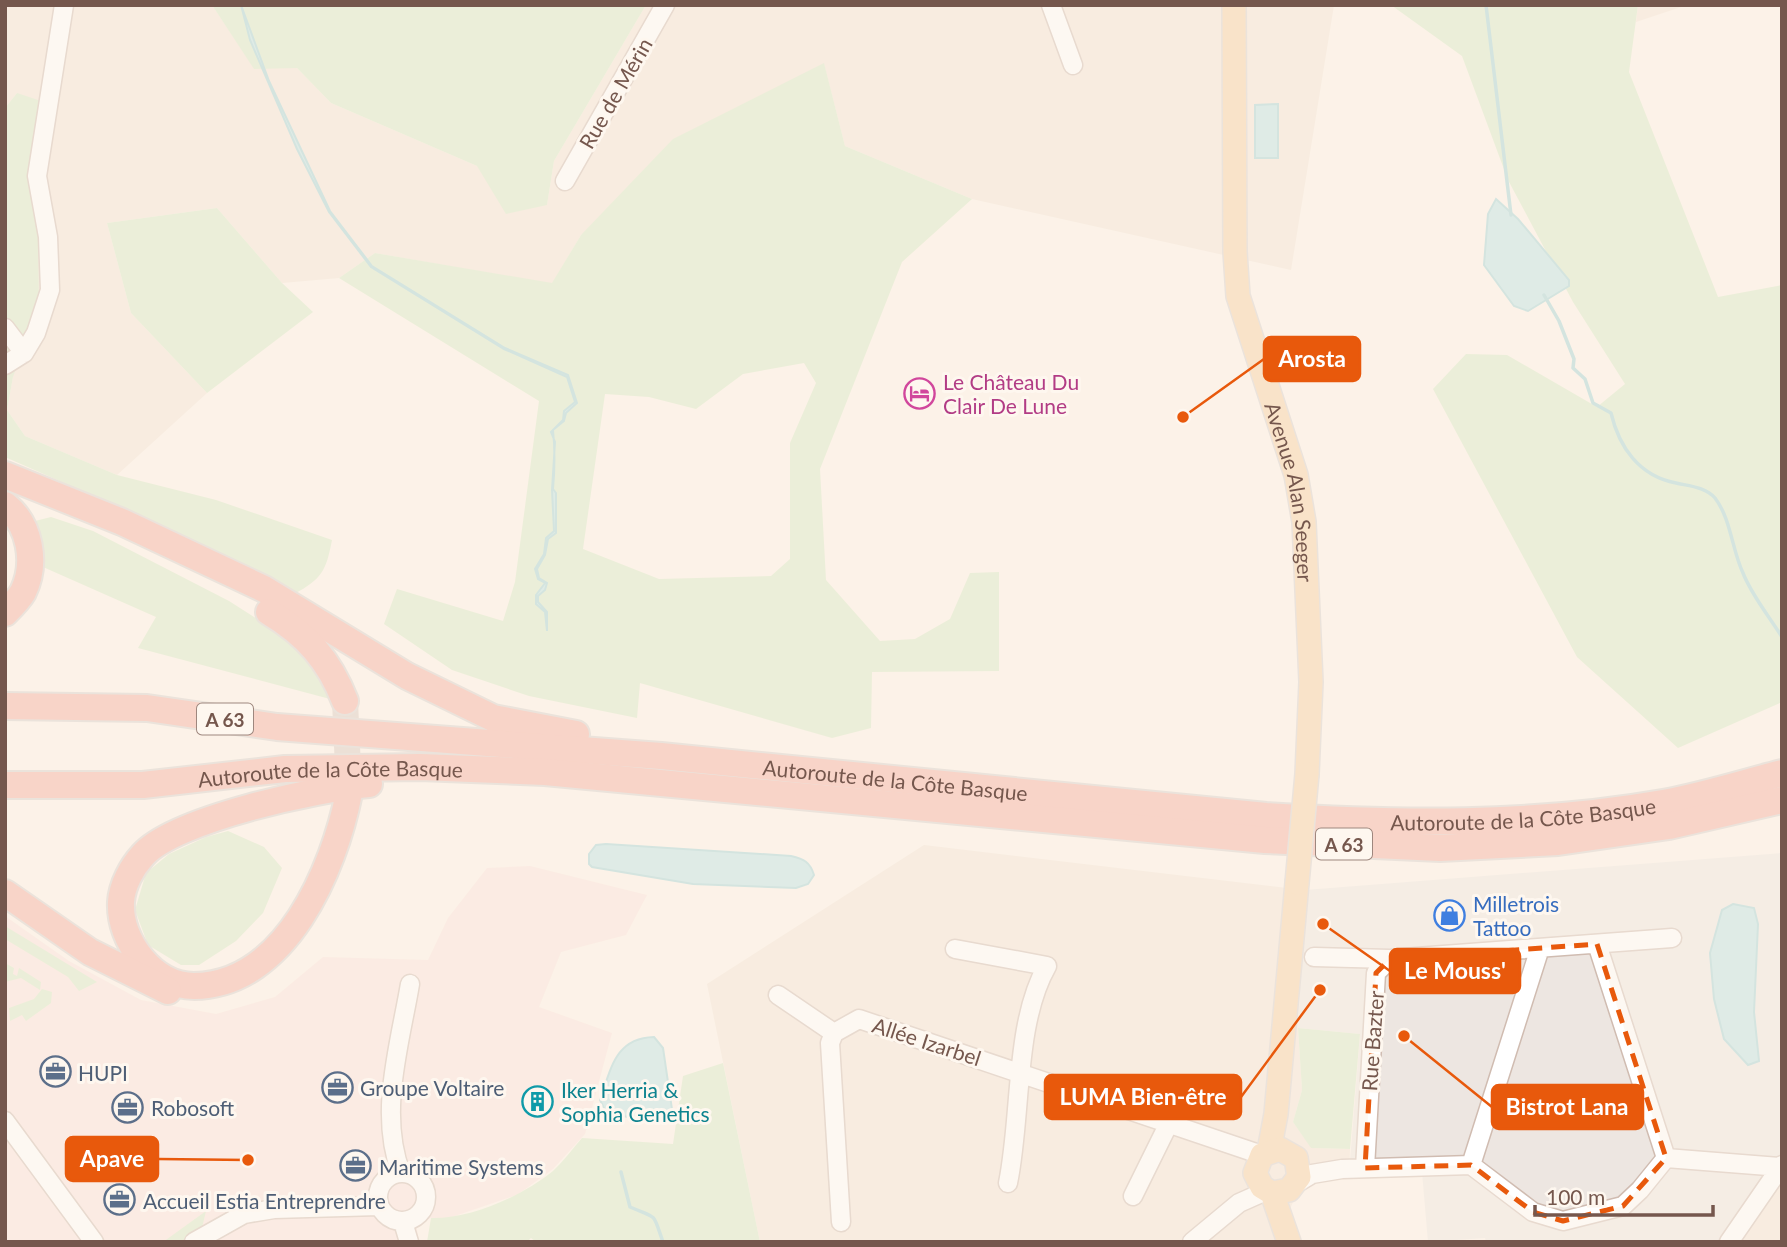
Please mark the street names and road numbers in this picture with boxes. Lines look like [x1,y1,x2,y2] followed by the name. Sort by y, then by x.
[573,33,657,153] street label: Rue de Mérin
[1261,399,1319,583] street label: Avenue Alan Seeger
[197,704,253,734] road number: A 63
[196,754,464,791] street label: Autoroute de la Côte Basque
[762,754,1029,805] street label: Autoroute de la Côte Basque
[1390,792,1658,834] street label: Autoroute de la Côte Basque
[1316,828,1372,860] road number: A 63
[1356,990,1388,1092] street label: Rue Bazter
[870,1012,984,1070] street label: Allée Izarbel

